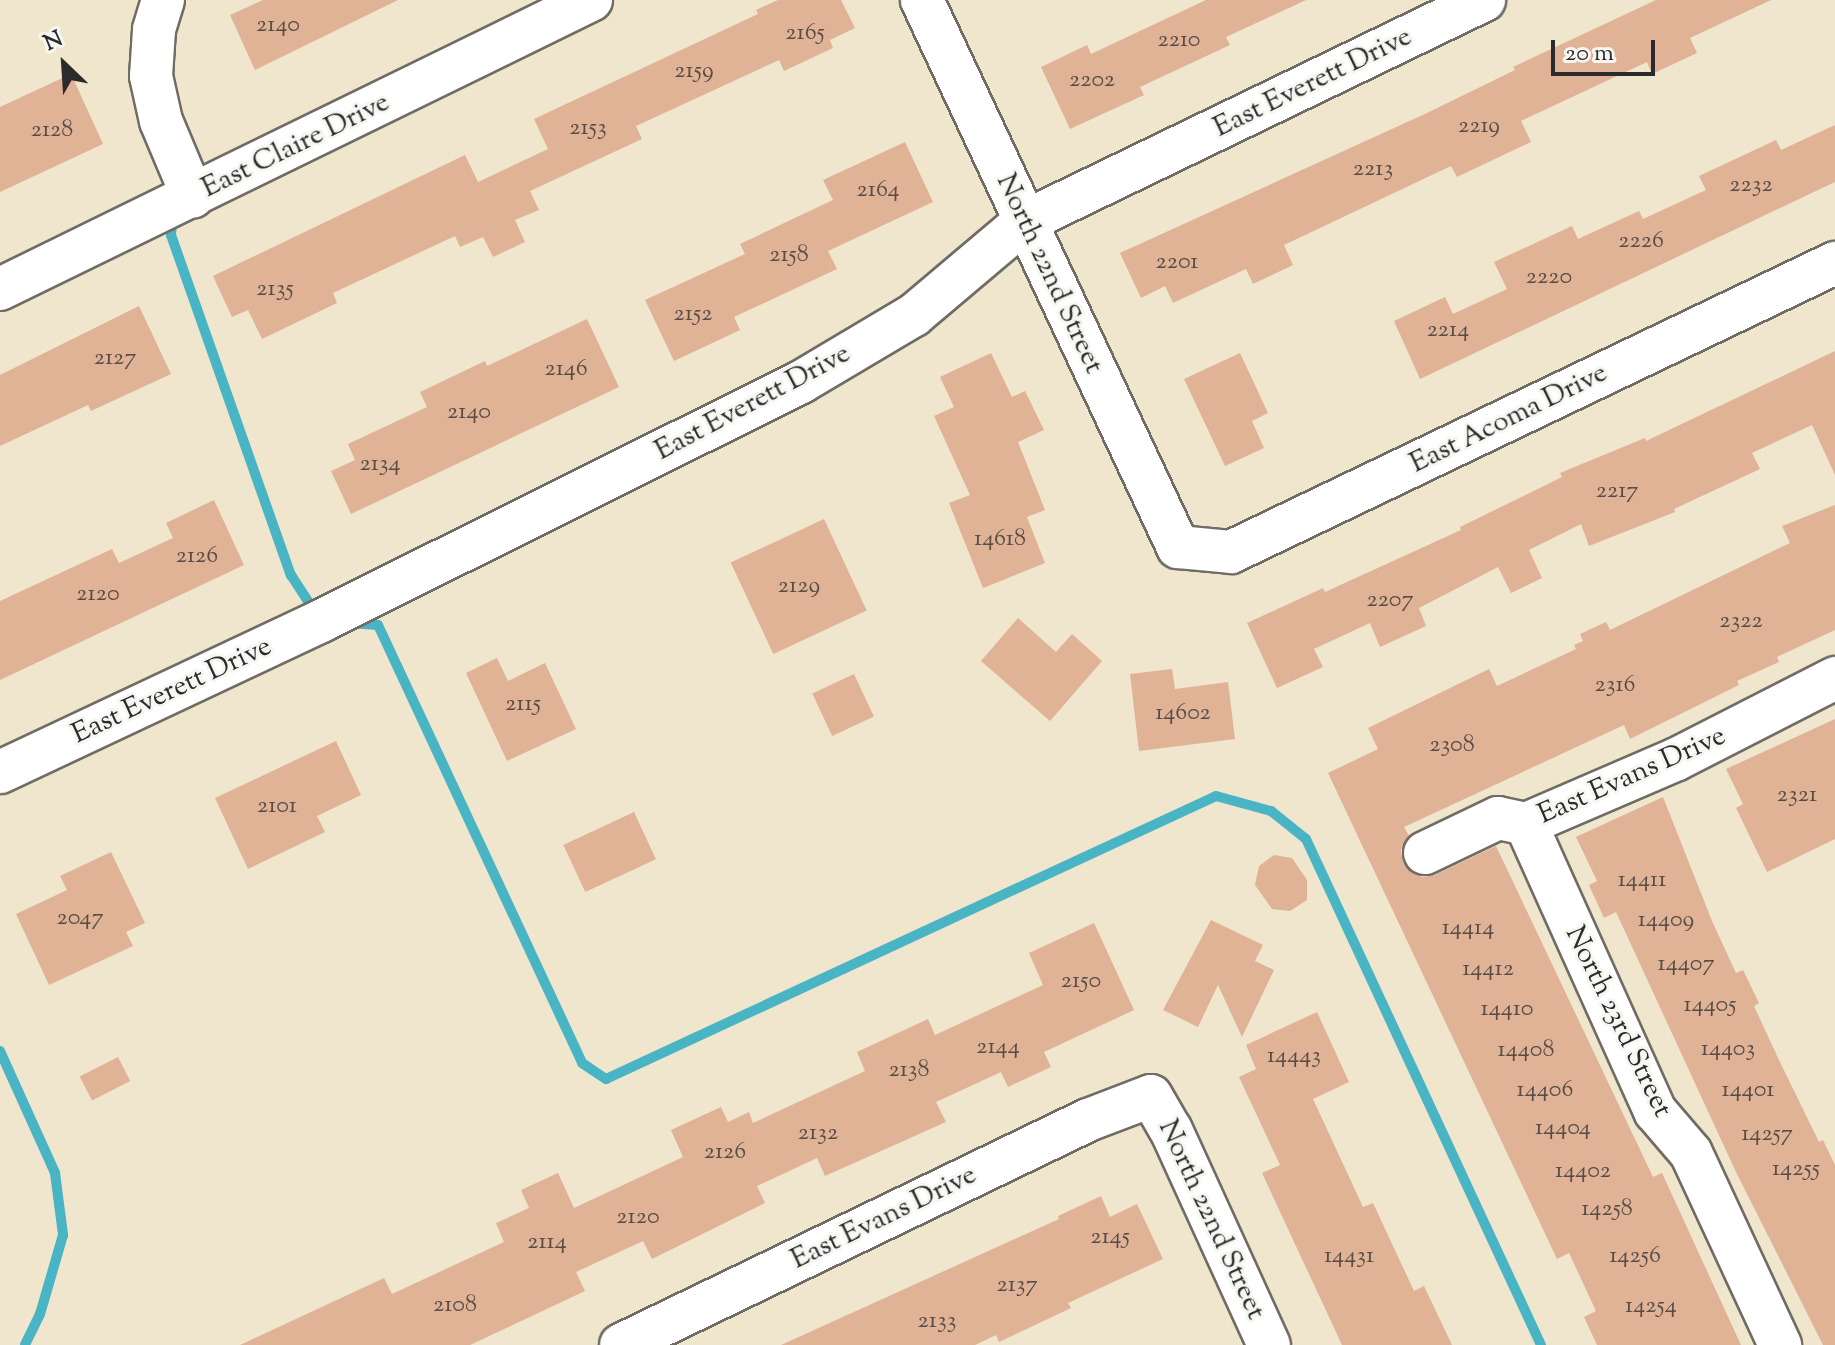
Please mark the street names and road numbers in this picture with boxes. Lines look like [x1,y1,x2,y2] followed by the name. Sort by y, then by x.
[1209,21,1417,145] street label: East Everett Drive
[197,86,395,206] street label: East Claire Drive
[988,169,1110,379] street label: North 22nd Street
[650,337,856,469] street label: East Everett Drive
[1405,357,1613,481] street label: East Acoma Drive
[67,630,277,752] street label: East Everett Drive
[1533,720,1731,832] street label: East Evans Drive
[1557,921,1679,1123] street label: North 23rd Street
[1150,1115,1272,1325] street label: North 22nd Street
[786,1159,982,1277] street label: East Evans Drive

